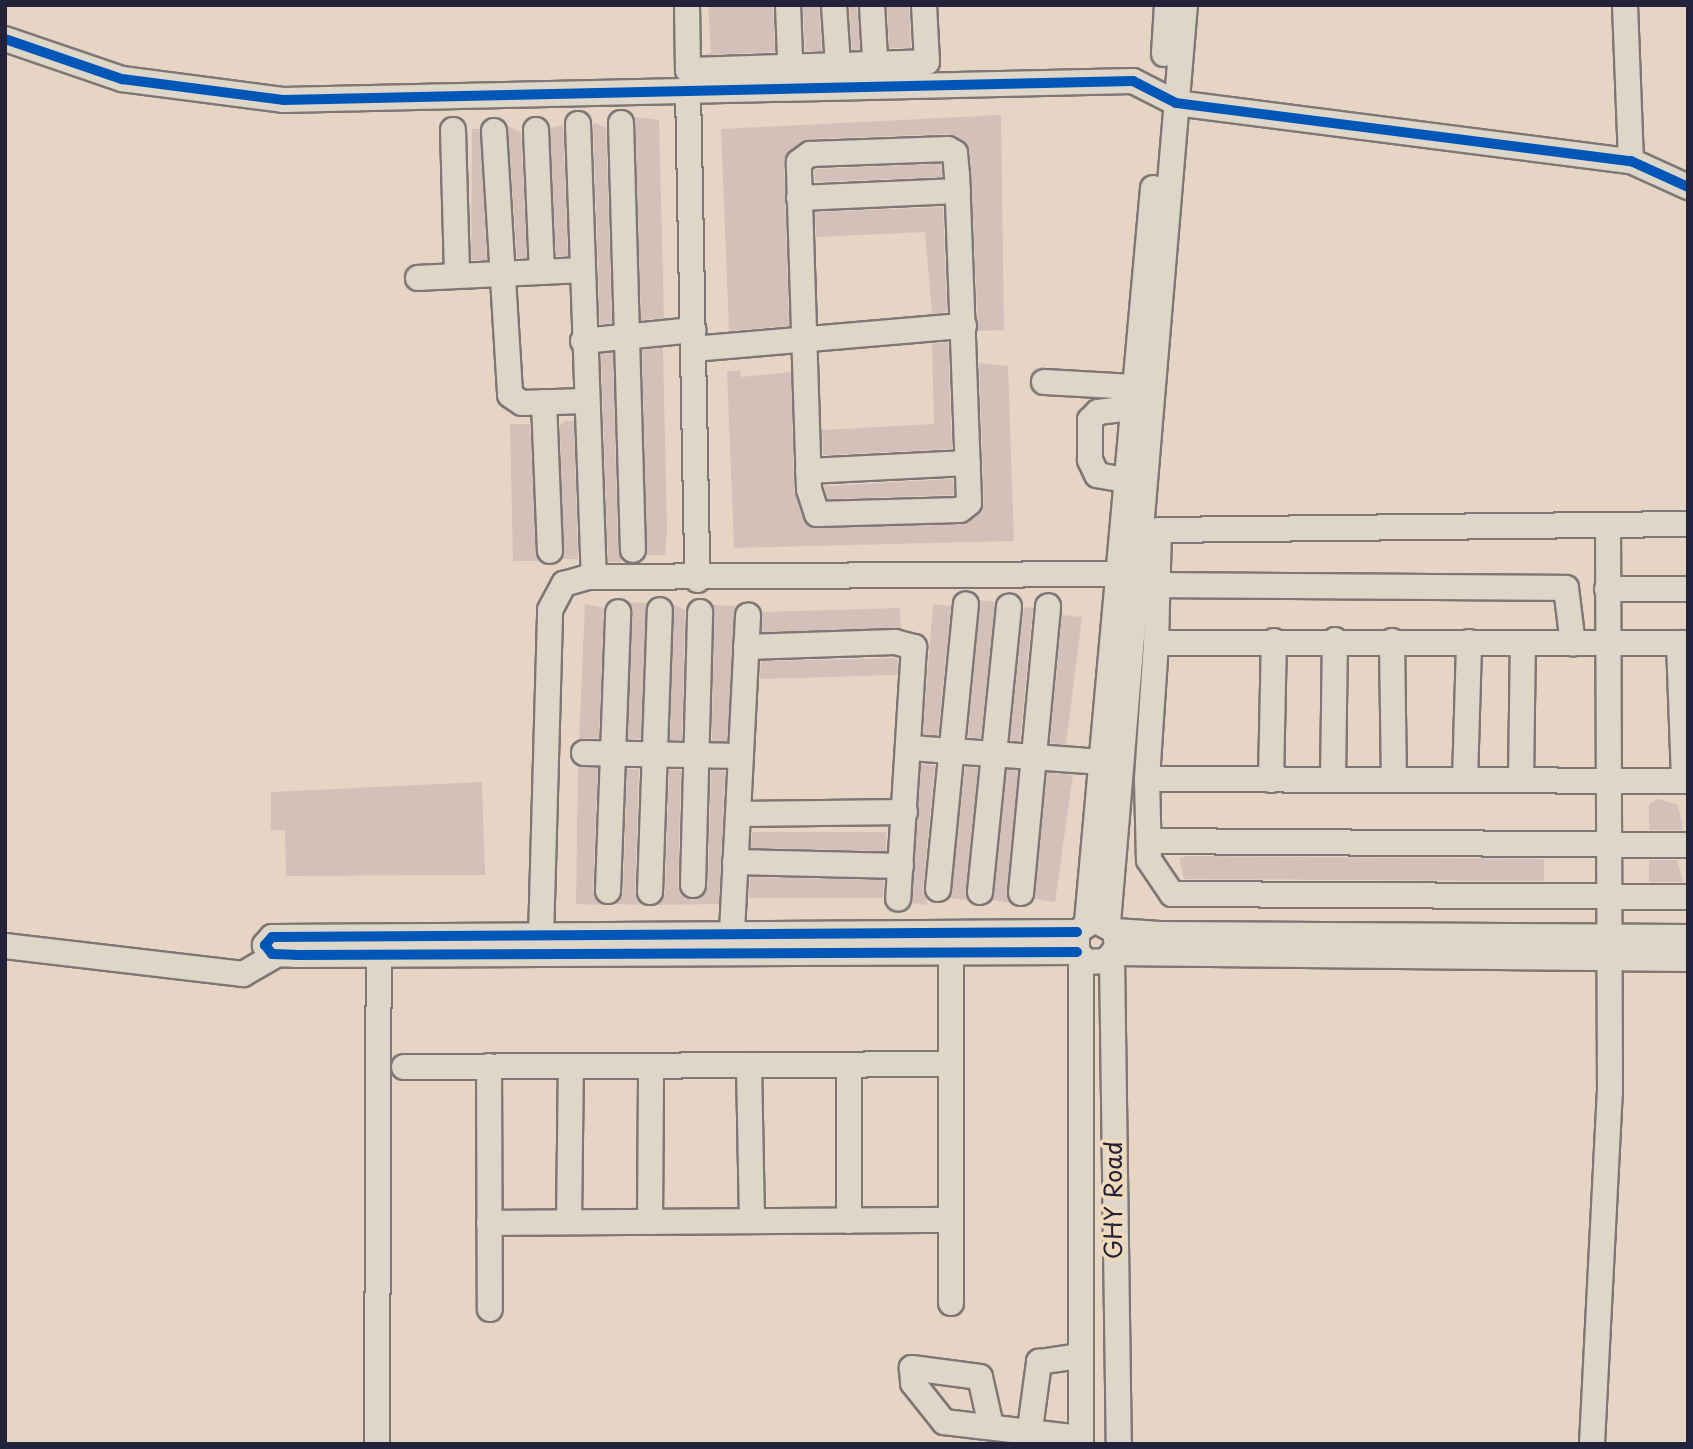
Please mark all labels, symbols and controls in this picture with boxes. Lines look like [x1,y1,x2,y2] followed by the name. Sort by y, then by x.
[1099,1140,1127,1260] street label: GHY Road

